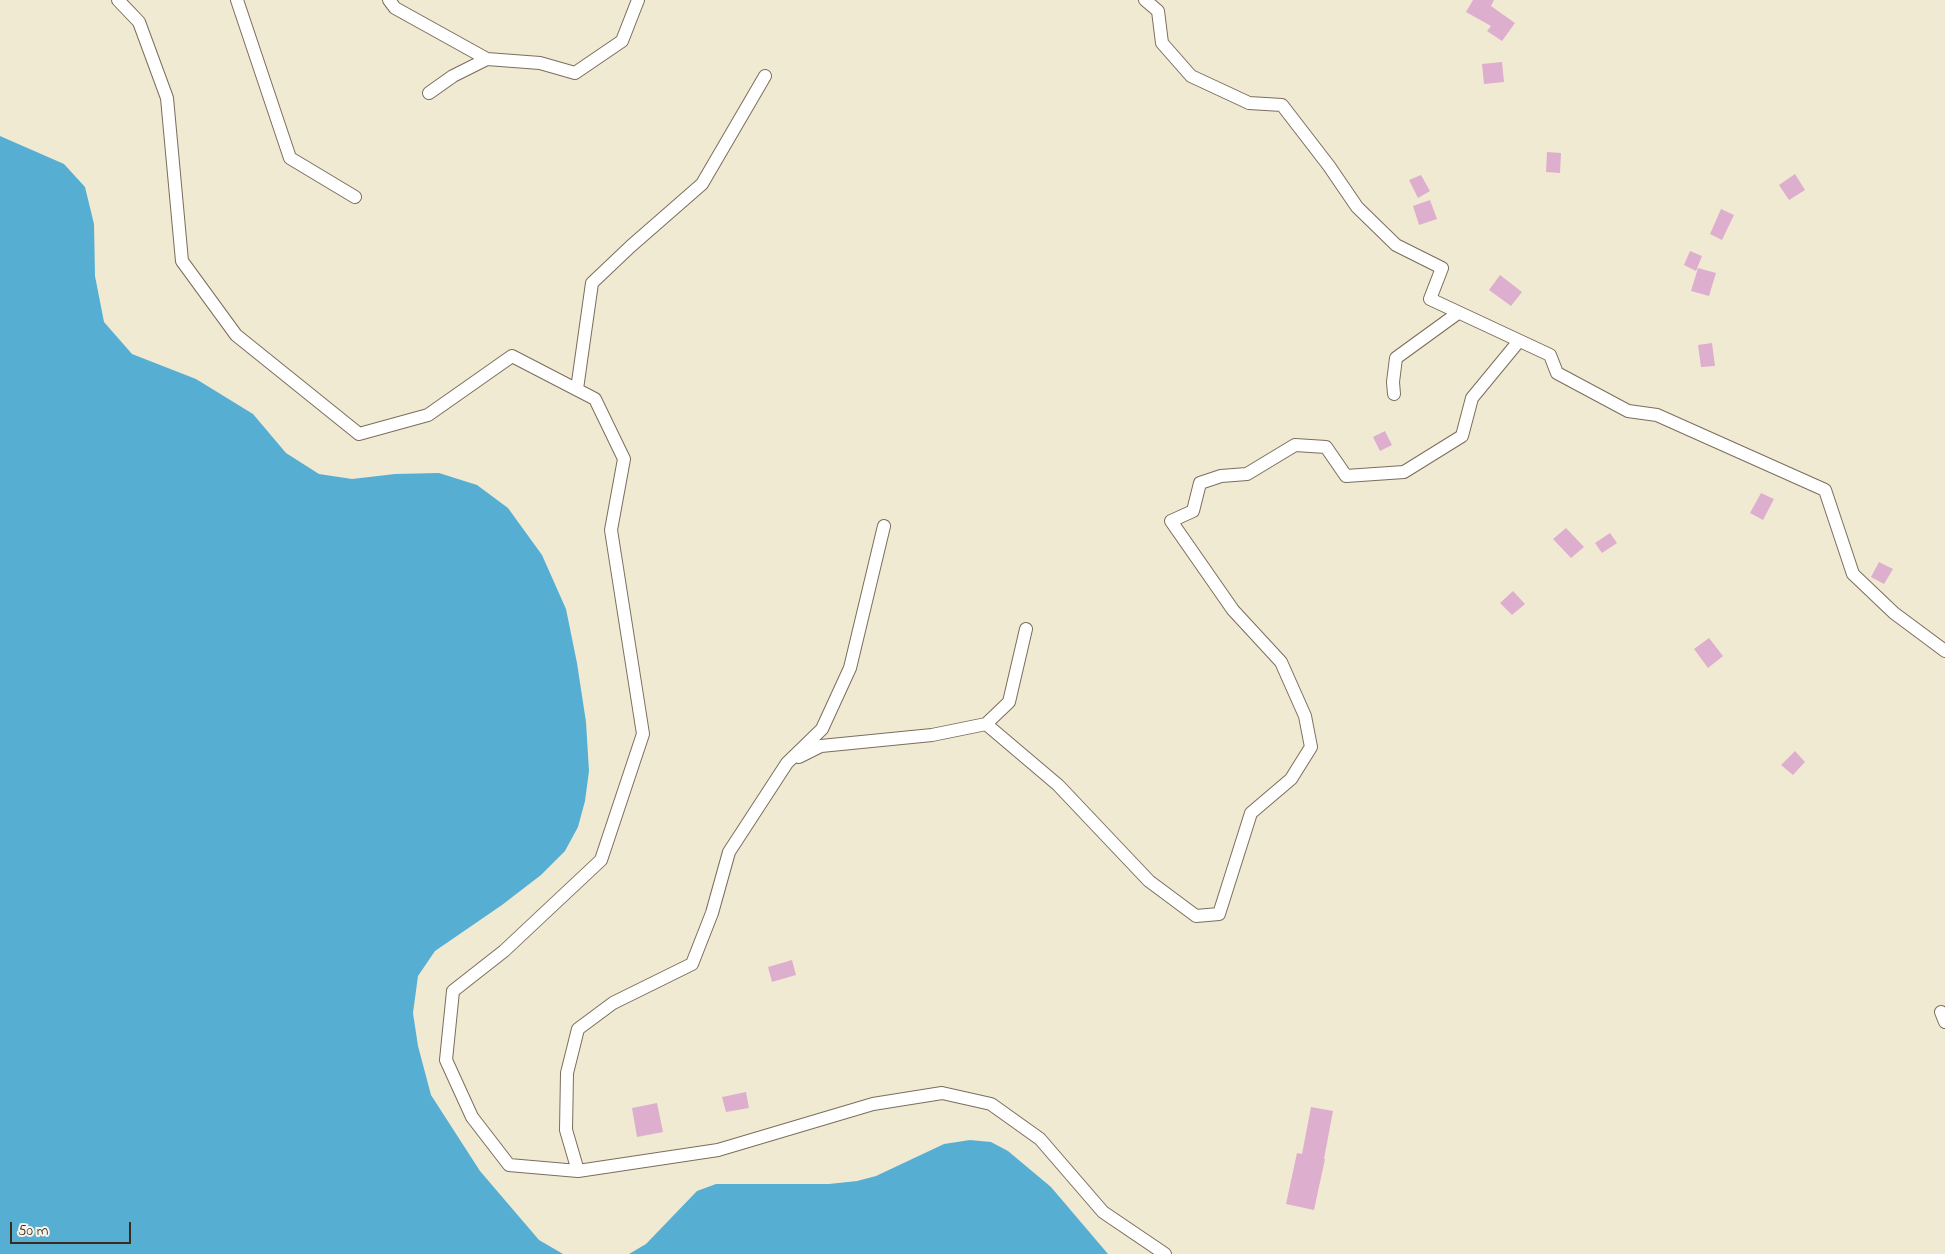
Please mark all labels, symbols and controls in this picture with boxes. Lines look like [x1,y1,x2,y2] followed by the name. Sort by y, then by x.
[12,1212,134,1244] scale bar
[18,1220,48,1242] text: 50 m

